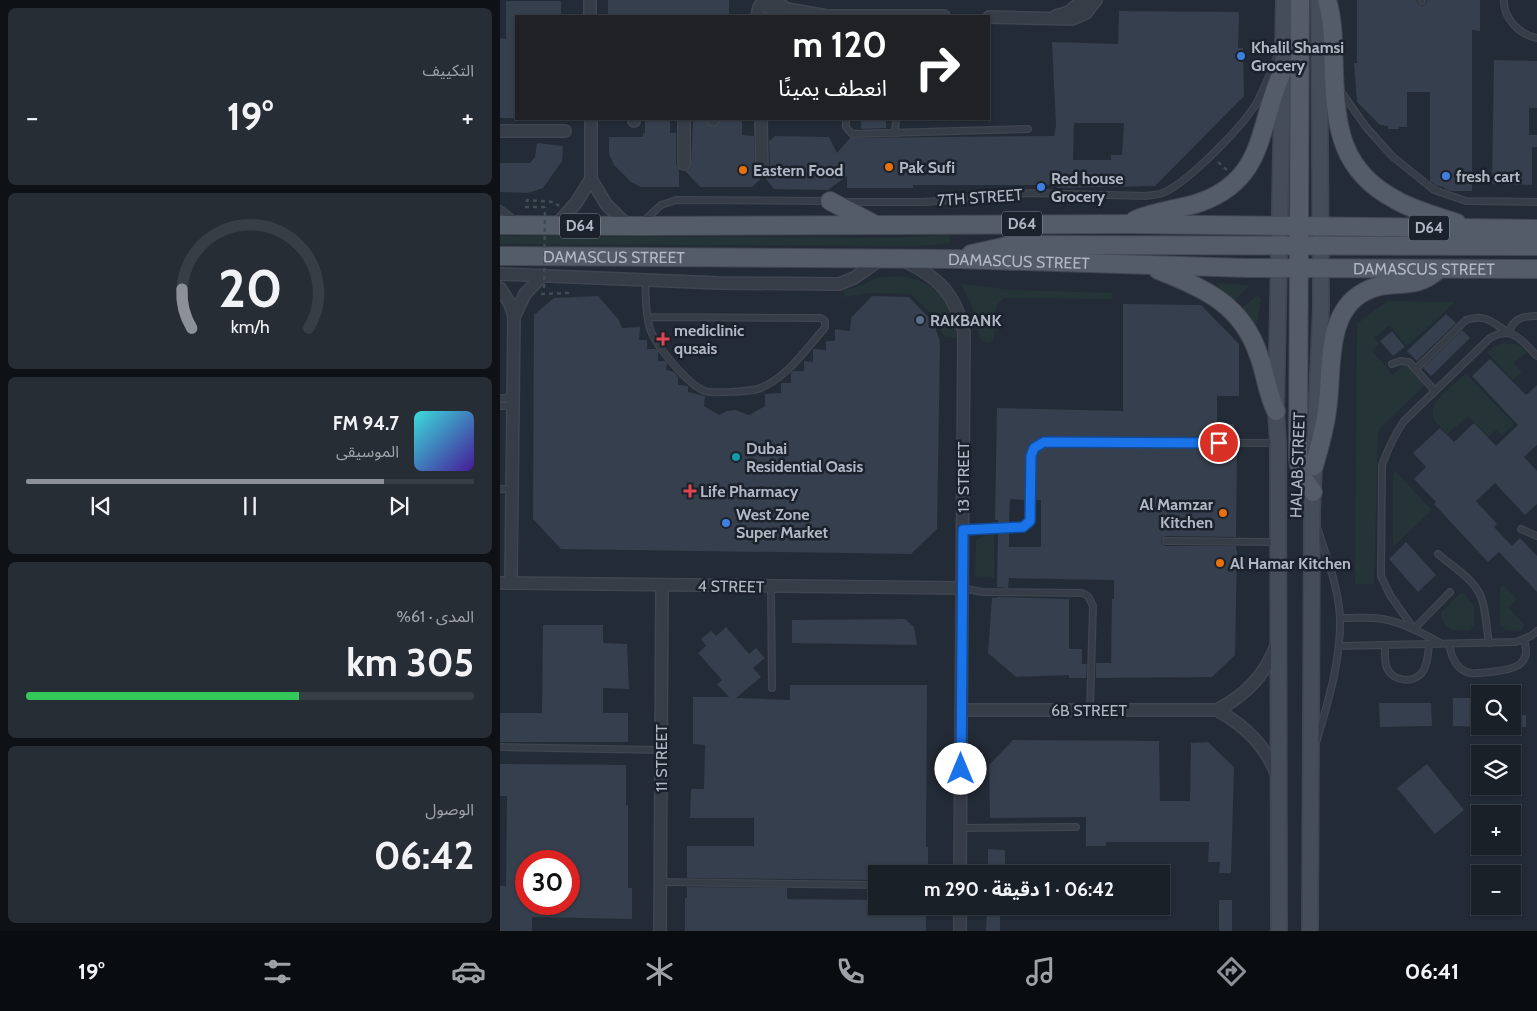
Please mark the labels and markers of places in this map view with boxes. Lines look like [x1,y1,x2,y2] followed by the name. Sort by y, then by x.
[1251,38,1344,75] place label: Khalil Shamsi Grocery
[1235,50,1247,62] marker: Khalil Shamsi Grocery
[899,158,955,177] place label: Pak Sufi
[753,161,844,180] place label: Eastern Food
[883,161,895,173] marker: Pak Sufi
[737,164,749,176] marker: Eastern Food
[1456,167,1521,186] place label: fresh cart
[1051,169,1123,206] place label: Red house Grocery
[1440,170,1452,182] marker: fresh cart
[1035,181,1047,193] marker: Red house Grocery
[930,311,1001,330] place label: RAKBANK
[914,314,926,326] marker: RAKBANK
[674,321,744,358] place label: mediclinic qusais
[656,332,670,346] marker: mediclinic qusais
[1198,422,1240,464] pin
[746,439,863,476] place label: Dubai Residential Oasis
[730,451,742,463] marker: Dubai Residential Oasis
[700,482,799,501] place label: Life Pharmacy
[684,485,696,497] marker: Life Pharmacy
[1139,495,1214,532] place label: Al Mamzar Kitchen
[736,505,828,542] place label: West Zone Super Market
[1217,507,1229,519] marker: Al Mamzar Kitchen
[720,517,732,529] marker: West Zone Super Market
[1230,554,1351,573] place label: Al Hamar Kitchen
[1214,557,1226,569] marker: Al Hamar Kitchen

